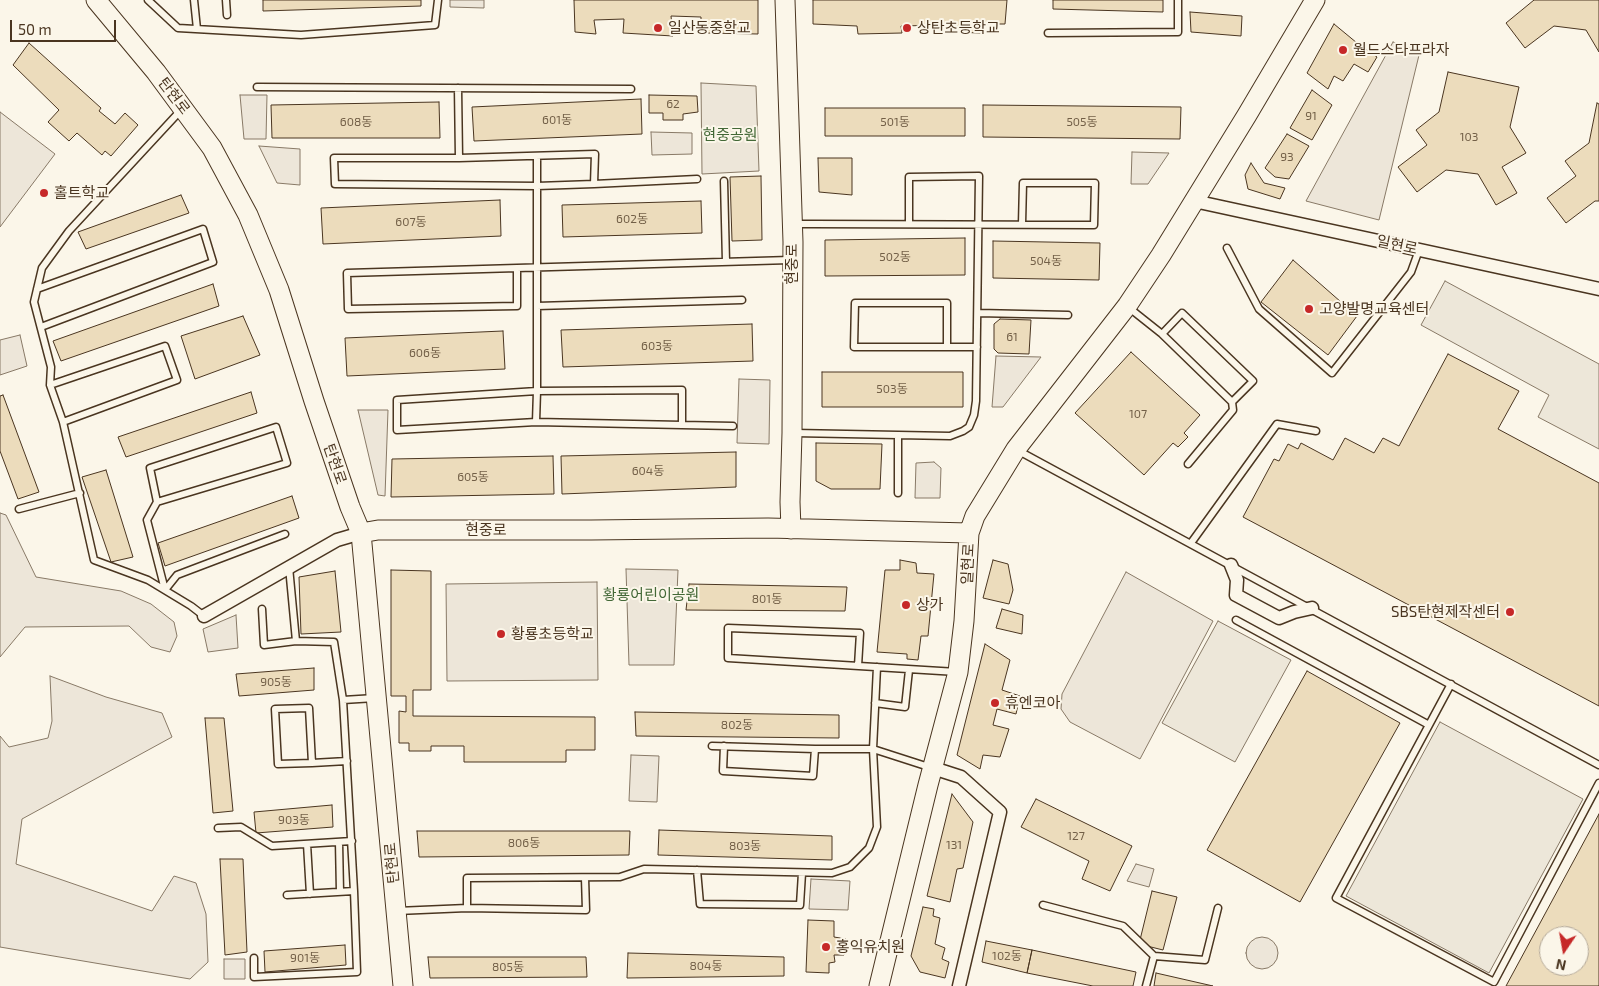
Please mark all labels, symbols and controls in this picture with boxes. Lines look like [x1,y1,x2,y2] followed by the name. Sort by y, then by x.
[12,10,119,42] scale bar
[668,19,751,37] place label: 일산동중학교
[917,19,1000,37] place label: 상탄초등학교
[18,20,52,38] text: 50 m
[652,22,664,34] marker: 일산동중학교
[901,22,913,34] marker: 상탄초등학교
[1353,41,1450,59] place label: 월드스타프라자
[1337,44,1349,56] marker: 월드스타프라자
[154,74,194,118] street label: 탄현로
[666,97,680,111] house number: 62
[1305,109,1317,123] house number: 91
[542,113,572,127] house number: 601동
[340,115,372,129] house number: 608동
[880,115,910,129] house number: 501동
[1066,115,1098,129] house number: 505동
[702,126,758,144] park label: 현중공원
[1460,130,1478,144] house number: 103
[1280,150,1294,164] house number: 93
[54,184,109,202] place label: 홀트학교
[38,187,50,199] marker: 홀트학교
[616,212,648,226] house number: 602동
[395,215,427,229] house number: 607동
[1375,232,1419,258] street label: 일현로
[783,243,801,285] street label: 현중로
[879,250,911,264] house number: 502동
[1030,254,1062,268] house number: 504동
[1319,300,1429,318] place label: 고양발명교육센터
[1303,303,1315,315] marker: 고양발명교육센터
[1006,330,1018,344] house number: 61
[641,339,673,353] house number: 603동
[409,346,441,360] house number: 606동
[876,382,908,396] house number: 503동
[1129,407,1147,421] house number: 107
[320,441,350,487] street label: 탄현로
[632,464,664,478] house number: 604동
[457,470,489,484] house number: 605동
[465,521,507,539] street label: 현중로
[958,543,978,585] street label: 일현로
[603,586,699,604] park label: 황룡어린이공원
[752,592,782,606] house number: 801동
[916,596,944,614] place label: 상가
[900,599,912,611] marker: 상가
[1391,603,1500,621] place label: SBS탄현제작센터
[1504,606,1516,618] marker: SBS탄현제작센터
[511,625,594,643] place label: 황룡초등학교
[495,628,507,640] marker: 황룡초등학교
[260,675,292,689] house number: 905동
[1005,694,1060,712] place label: 휴엔코아
[989,697,1001,709] marker: 휴엔코아
[721,718,753,732] house number: 802동
[278,813,310,827] house number: 903동
[1067,829,1085,843] house number: 127
[508,836,540,850] house number: 806동
[946,838,962,852] house number: 131
[729,839,761,853] house number: 803동
[381,842,403,884] street label: 탄현로
[1539,926,1589,976] north arrow
[836,938,905,956] place label: 홍익유치원
[820,941,832,953] marker: 홍익유치원
[992,949,1022,963] house number: 102동
[290,951,320,965] house number: 901동
[1554,956,1568,975] text: N
[690,959,722,973] house number: 804동
[492,960,524,974] house number: 805동

